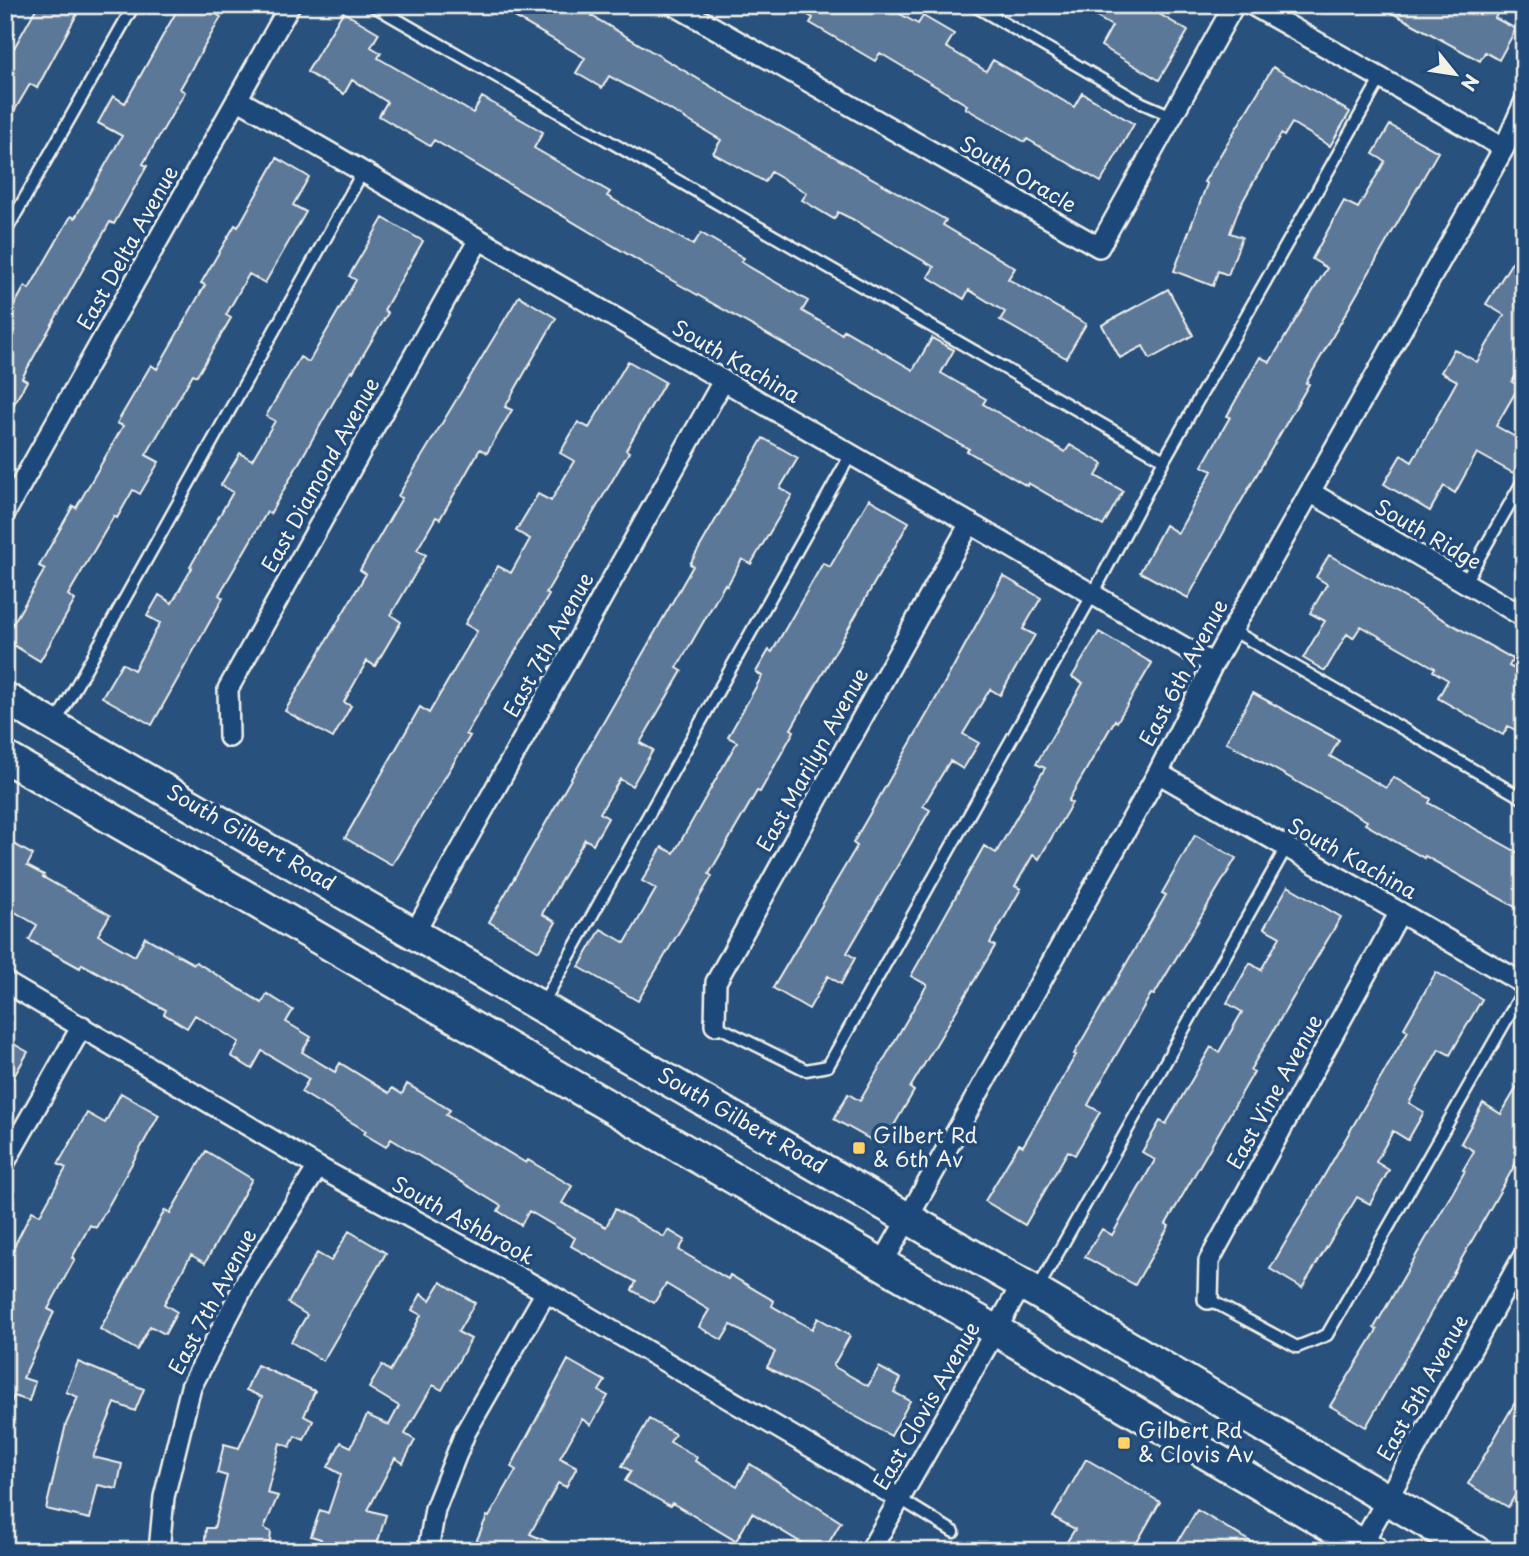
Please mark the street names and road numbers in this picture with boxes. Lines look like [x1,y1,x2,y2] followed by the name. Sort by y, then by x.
[954,127,1084,220] street label: South Oracle
[68,159,185,335] street label: East Delta Avenue
[667,311,808,410] street label: South Kachina
[252,371,386,577] street label: East Diamond Avenue
[1370,490,1488,577] street label: South Ridge
[494,566,600,722] street label: East 7th Avenue
[1130,593,1235,751] street label: East 6th Avenue
[747,661,875,857] street label: East Marilyn Avenue
[162,775,342,898] street label: South Gilbert Road
[1283,809,1424,906] street label: South Kachina
[1217,1008,1329,1174] street label: East Vine Avenue
[653,1058,833,1181] street label: South Gilbert Road
[387,1167,541,1272] street label: South Ashbrook
[159,1222,263,1380] street label: East 7th Avenue
[1368,1308,1475,1466] street label: East 5th Avenue
[864,1315,987,1495] street label: East Clovis Avenue

